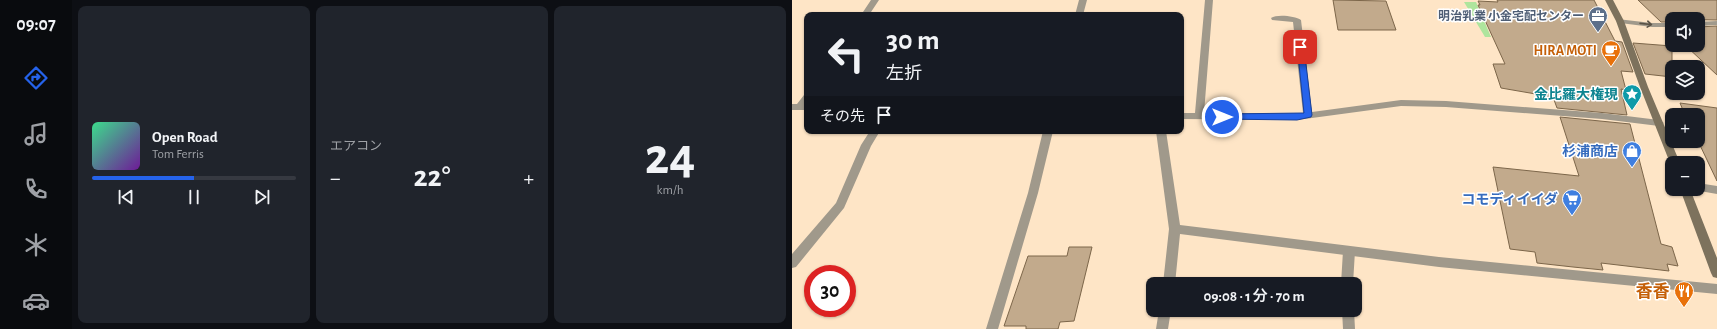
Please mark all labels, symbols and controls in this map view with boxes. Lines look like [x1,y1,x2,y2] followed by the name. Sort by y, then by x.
[1587,5,1609,33] office icon: 明治乳業 小金宅配センター
[1438,9,1584,22] place label: 明治乳業 小金宅配センター
[1665,12,1705,196] map controls
[1665,12,1705,52] button: sound
[16,16,56,34] text: 09:07
[1639,20,1652,28] one-way arrow
[886,27,939,55] text: 30 m
[820,28,872,80] icon: left
[1283,30,1317,64] pin
[1289,36,1311,58] icon: arrive
[1600,39,1622,67] cafe icon: HIRA MOTI
[1534,44,1597,58] place label: HIRA MOTI
[1665,60,1705,100] button: layers
[22,64,50,92] icon: directions
[886,65,922,83] text: 左折
[1621,83,1643,111] place icon: 金比羅大権現
[1534,86,1618,102] place label: 金比羅大権現
[1201,96,1243,138] position arrow
[873,104,895,126] icon: arrive
[1665,108,1705,148] button: +
[820,109,865,124] text: その先
[22,120,50,148] icon: music
[152,130,218,145] text: Open Road
[645,131,695,183] text: 24
[330,140,382,153] text: エアコン
[1621,140,1643,168] shop icon: 杉浦商店
[1562,143,1618,159] place label: 杉浦商店
[152,148,204,161] text: Tom Ferris
[1665,156,1705,196] button: −
[413,162,451,192] text: 22°
[330,167,341,189] text: −
[523,167,534,189] text: +
[22,175,50,203] icon: phone
[657,184,683,197] text: km/h
[115,186,137,208] icon: previous
[183,186,205,208] icon: pause
[251,186,273,208] icon: next
[1561,188,1583,216] supermarket icon: コモディイイダ
[1462,191,1558,207] place label: コモディイイダ
[22,231,50,259] icon: climate
[804,265,856,317] speed limit sign: 30
[1673,280,1695,308] restaurant icon: 香香
[1636,282,1670,300] place label: 香香
[22,287,50,315] icon: car
[1204,289,1304,304] text: 09:08 · 1 分 · 70 m

